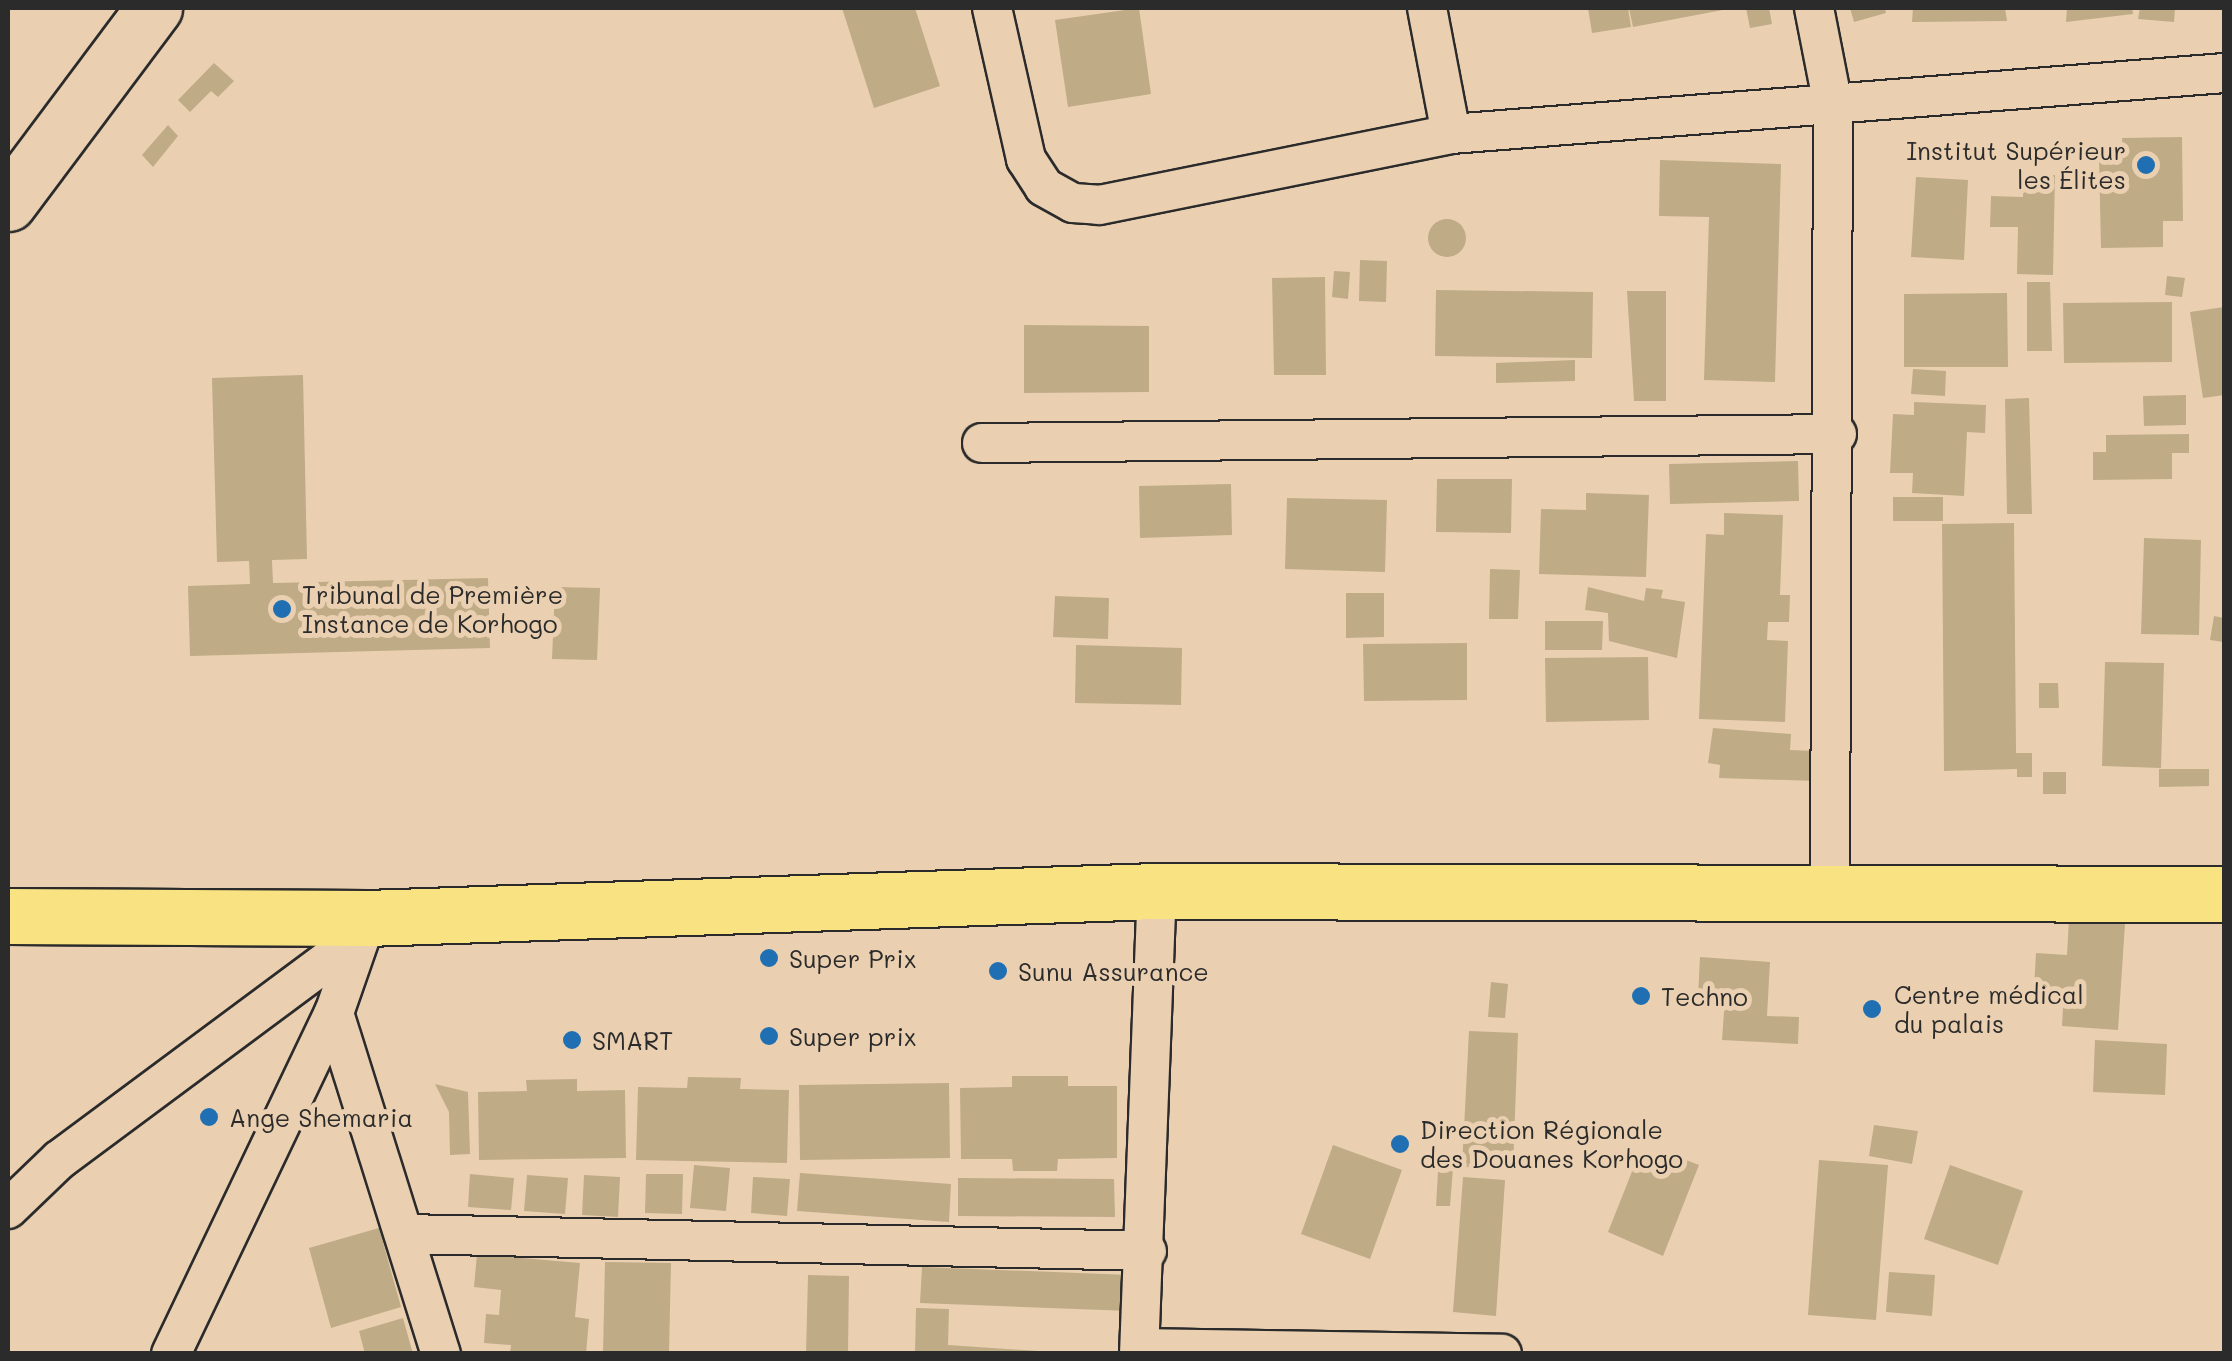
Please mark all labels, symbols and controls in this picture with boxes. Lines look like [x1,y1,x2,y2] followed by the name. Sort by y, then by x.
[1906,136,2126,195] place label: Institut Supérieur les Élites
[2135,154,2157,176] marker: Institut Supérieur les Élites
[302,580,563,639] place label: Tribunal de Première Instance de Korhogo
[271,598,293,620] marker: Tribunal de Première Instance de Korhogo
[789,943,916,973] place label: Super Prix
[758,947,780,969] marker: Super Prix
[1018,956,1209,986] place label: Sunu Assurance
[987,960,1009,982] marker: Sunu Assurance
[1894,980,2084,1039] place label: Centre médical du palais
[1661,981,1748,1011] place label: Techno
[1630,985,1652,1007] marker: Techno
[1859,996,1885,1022] marker: Centre médical du palais
[789,1021,917,1051] place label: Super prix
[592,1025,673,1055] place label: SMART
[758,1025,780,1047] marker: Super prix
[561,1029,583,1051] marker: SMART
[229,1102,413,1132] place label: Ange Shemaria
[198,1106,220,1128] marker: Ange Shemaria
[1420,1115,1683,1174] place label: Direction Régionale des Douanes Korhogo
[1389,1133,1411,1155] marker: Direction Régionale des Douanes Korhogo

